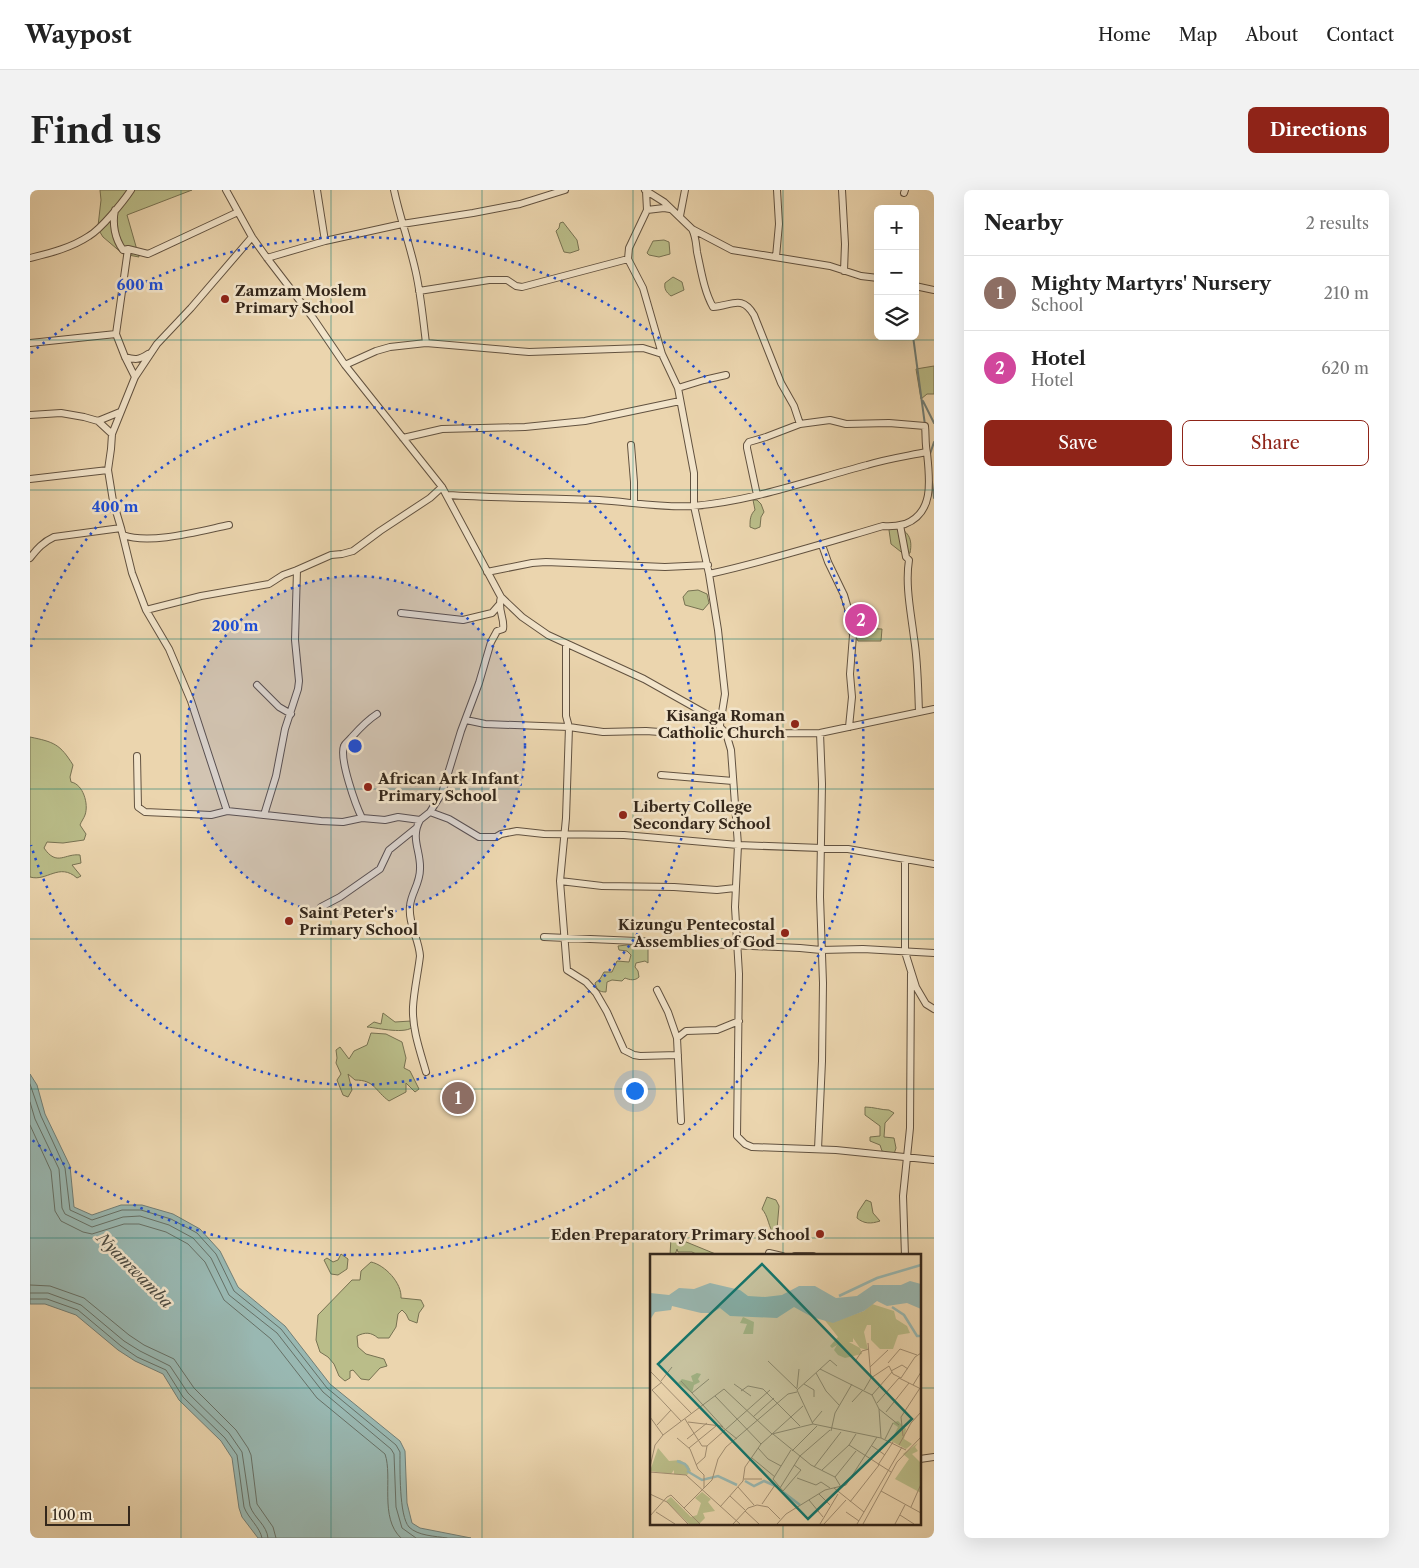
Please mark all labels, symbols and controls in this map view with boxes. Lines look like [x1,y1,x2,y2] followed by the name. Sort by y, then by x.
[25,20,132,49] text: Waypost
[1098,24,1151,46] text: Home
[1179,24,1217,46] text: Map
[1245,24,1298,46] text: About
[1326,24,1394,46] text: Contact
[1248,107,1389,153] button: Directions
[30,109,162,152] text: Find us
[874,205,919,340] map controls
[874,205,919,250] button: +
[984,210,1063,235] text: Nearby
[1306,213,1369,233] text: 2 results
[874,250,919,295] button: −
[1031,272,1271,295] text: Mighty Martyrs' Nursery
[117,275,163,294] text: 600 m
[235,281,367,317] place label: Zamzam Moslem Primary School
[996,283,1004,303] text: 1
[1324,283,1369,303] text: 210 m
[219,293,231,305] marker: Zamzam Moslem Primary School
[874,295,919,340] button: layers
[1031,295,1083,315] text: School
[1031,347,1086,370] text: Hotel
[995,358,1005,378] text: 2
[1321,358,1369,378] text: 620 m
[1031,370,1074,390] text: Hotel
[984,420,1172,466] button: Save
[1182,420,1369,466] button: Share
[92,497,138,516] text: 400 m
[845,601,877,639] pin: 2
[212,616,258,635] text: 200 m
[658,706,786,742] place label: Kisanga Roman Catholic Church
[789,718,801,730] marker: Kisanga Roman Catholic Church
[346,737,364,755] centre of rings
[377,769,519,805] place label: African Ark Infant Primary School
[362,781,374,793] marker: African Ark Infant Primary School
[633,797,771,833] place label: Liberty College Secondary School
[617,809,629,821] marker: Liberty College Secondary School
[299,903,418,939] place label: Saint Peter's Primary School
[283,915,295,927] marker: Saint Peter's Primary School
[618,915,775,951] place label: Kizungu Pentecostal Assemblies of God
[779,927,791,939] marker: Kizungu Pentecostal Assemblies of God
[622,1078,648,1104] your location
[442,1079,474,1117] pin: 1
[551,1225,810,1244] place label: Eden Preparatory Primary School
[91,1226,177,1312] water label: Nyamwamba
[814,1228,826,1240] marker: Eden Preparatory Primary School
[650,1254,922,1526] inset map
[45,1503,130,1526] scale bar
[52,1506,92,1524] text: 100 m

